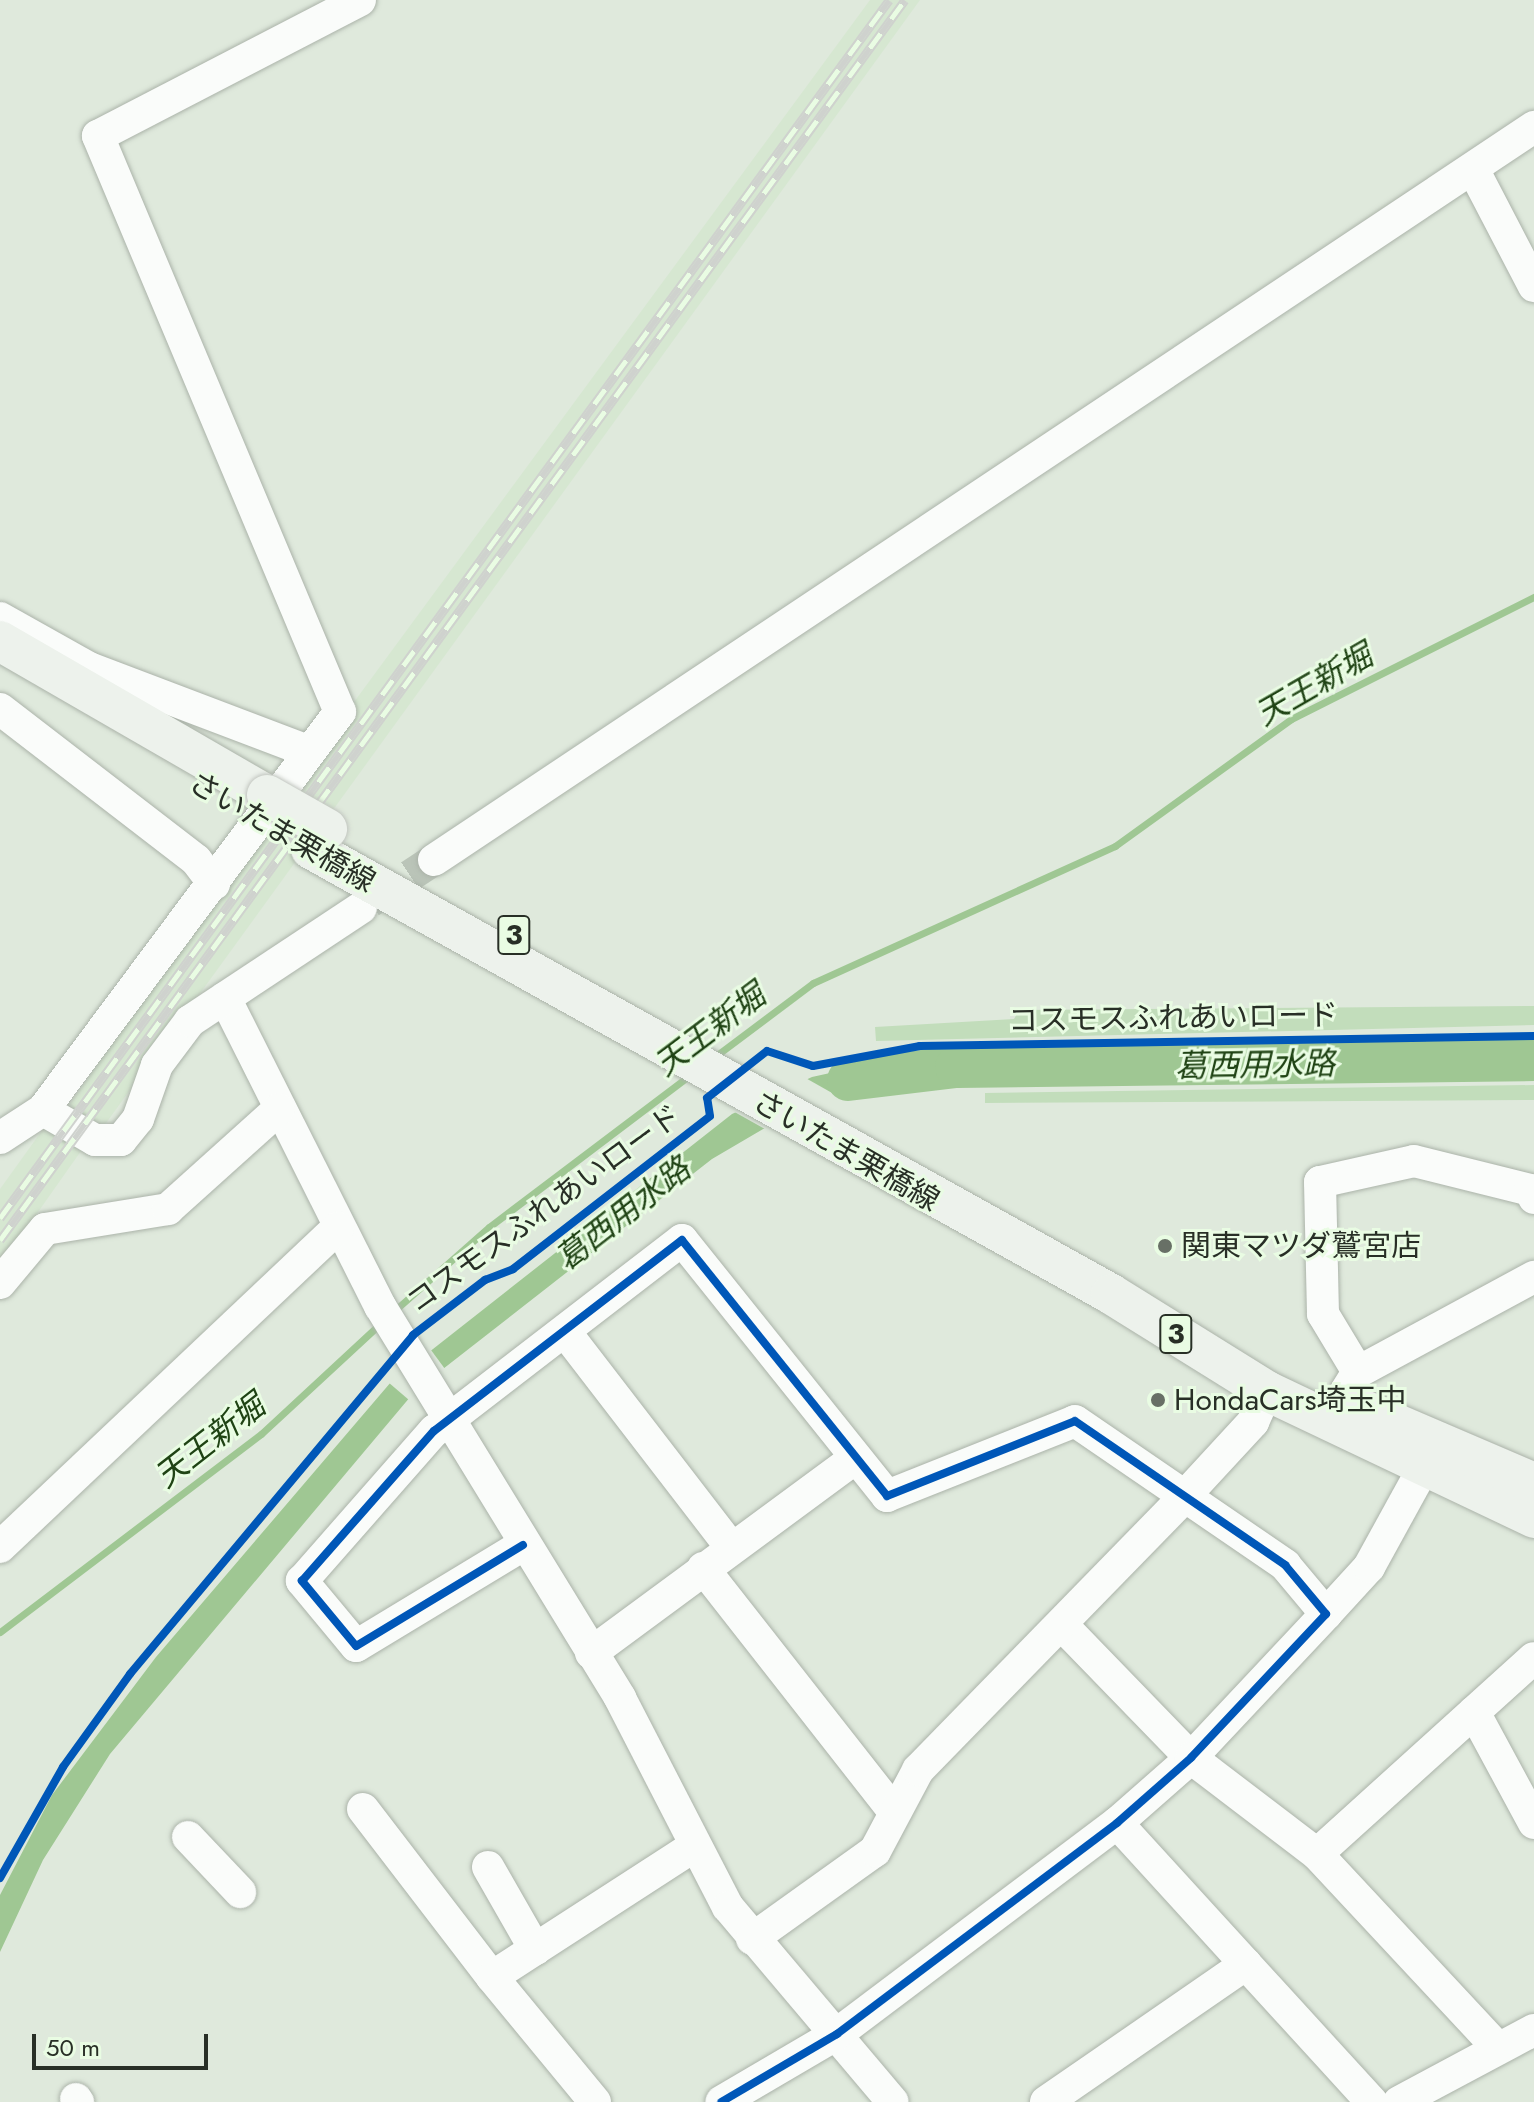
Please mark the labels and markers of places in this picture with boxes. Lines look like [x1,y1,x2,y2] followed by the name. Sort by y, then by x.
[1181,1228,1421,1264] place label: 関東マツダ鷲宮店
[1156,1237,1174,1255] marker: 関東マツダ鷲宮店
[1174,1382,1406,1418] place label: HondaCars埼玉中
[1149,1391,1167,1409] marker: HondaCars埼玉中

